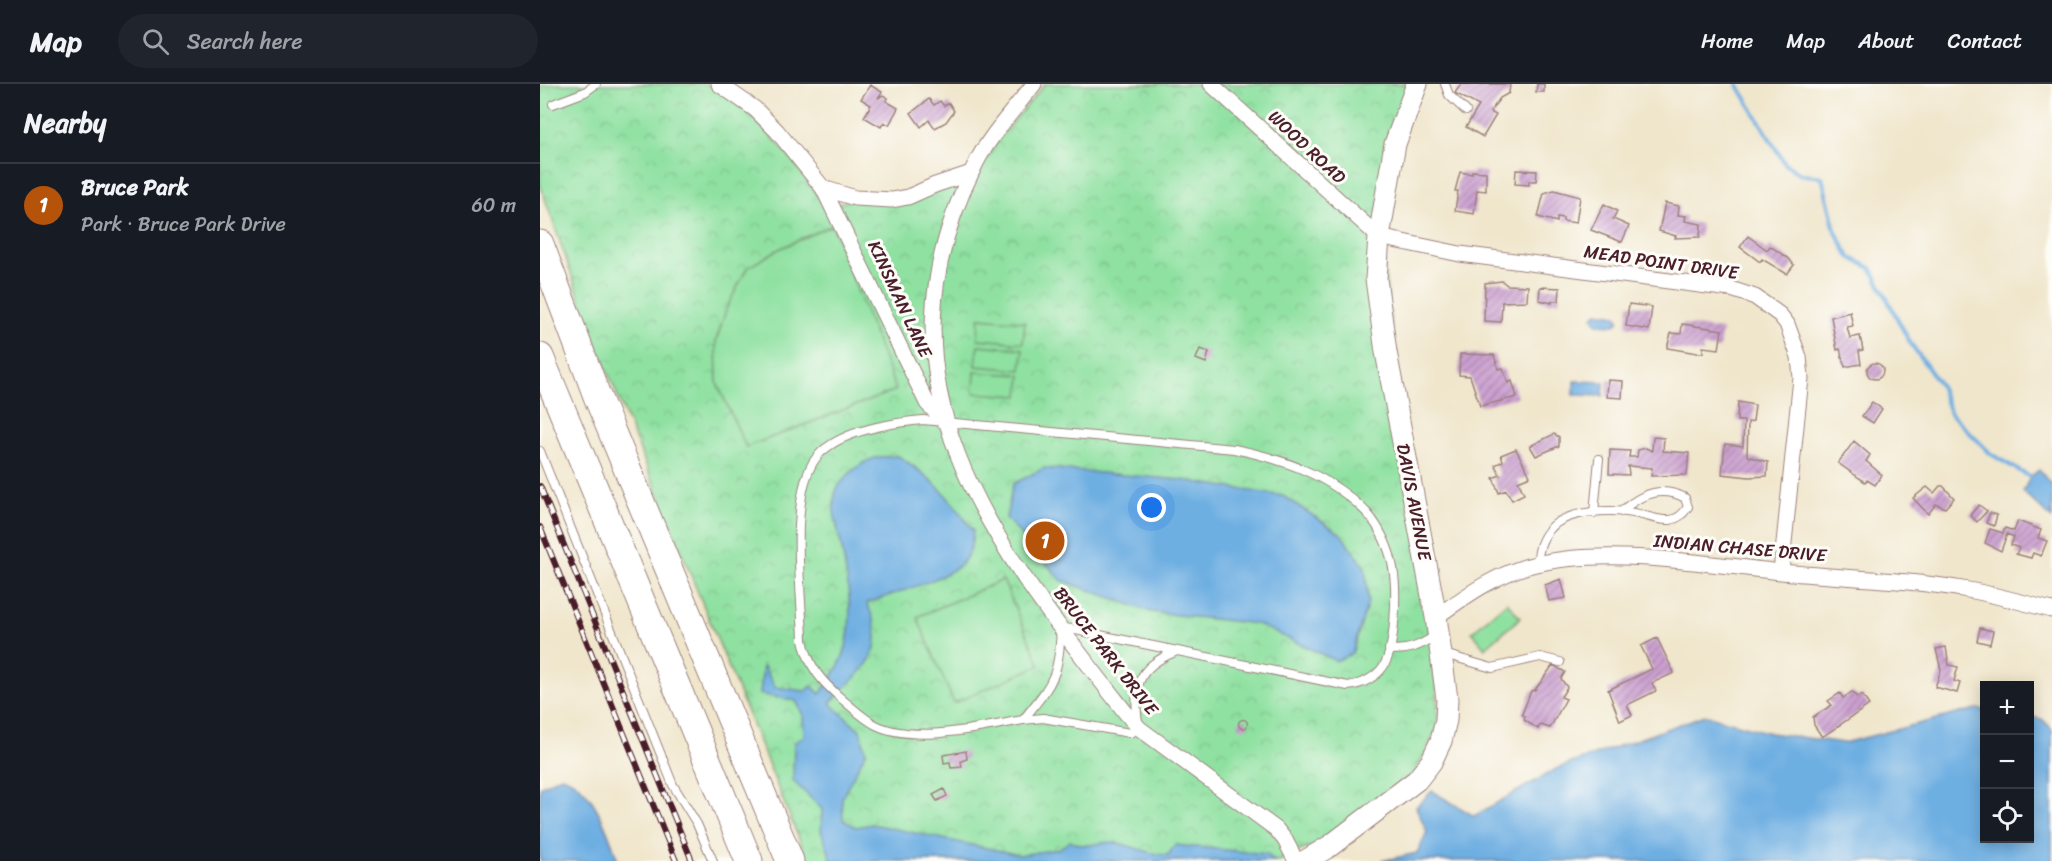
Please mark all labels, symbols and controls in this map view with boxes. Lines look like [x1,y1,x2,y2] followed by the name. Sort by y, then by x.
[118,14,538,68] search box
[30,17,82,66] text: Map
[187,22,303,61] text: Search here
[1701,22,1753,60] text: Home
[1786,22,1825,60] text: Map
[1858,22,1915,60] text: About
[1948,22,2022,60] text: Contact
[139,25,172,58] icon: search
[24,100,106,146] text: Nearby
[1260,102,1354,192] street label: WOOD ROAD
[81,168,188,207] text: Bruce Park
[39,188,48,223] text: 1
[471,188,516,223] text: 60 m
[81,207,286,242] text: Park · Bruce Park Drive
[859,235,942,364] street label: KINSMAN LANE
[1582,235,1741,289] street label: MEAD POINT DRIVE
[1387,441,1441,564] street label: DAVIS AVENUE
[1137,493,1166,522] your location
[1026,518,1064,564] pin: 1
[1651,524,1829,572] street label: INDIAN CHASE DRIVE
[1045,579,1167,723] street label: BRUCE PARK DRIVE
[1980,681,2034,843] map controls
[1980,681,2034,735] button: +
[1980,735,2034,789] button: −
[1980,789,2034,843] button: locate

